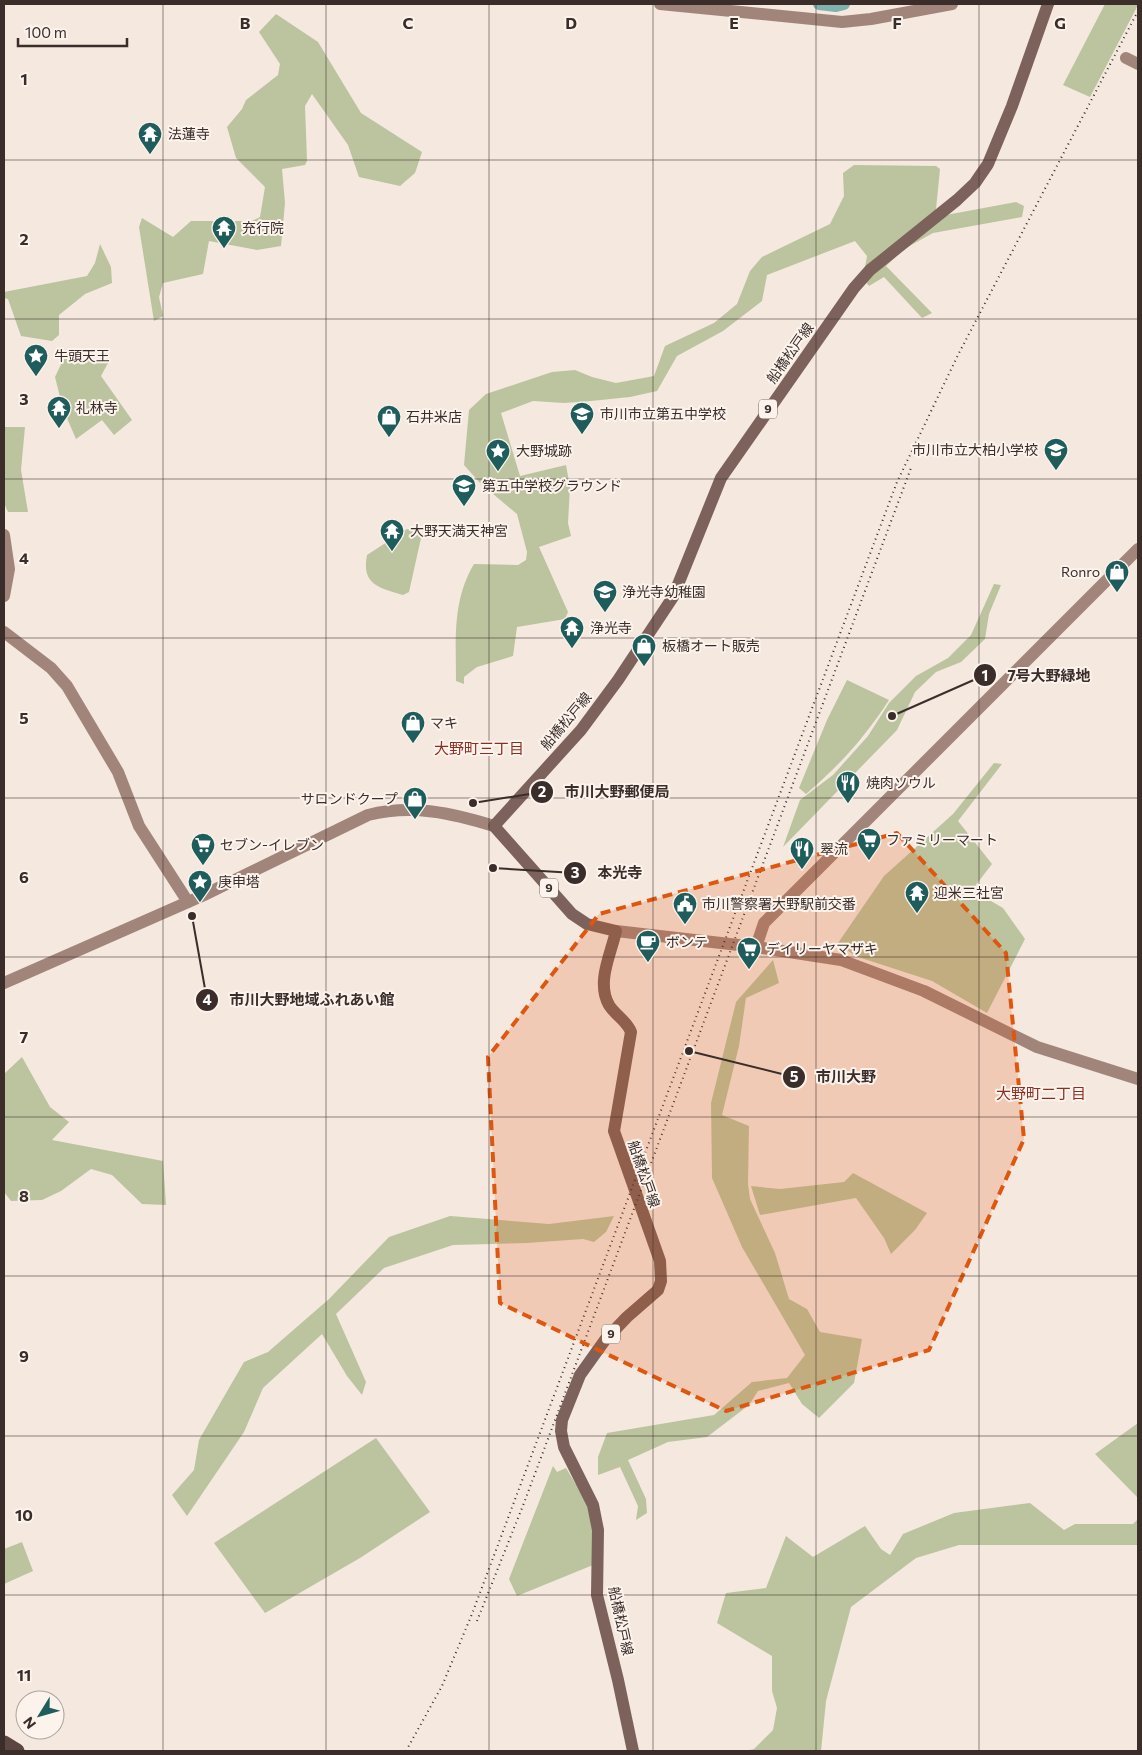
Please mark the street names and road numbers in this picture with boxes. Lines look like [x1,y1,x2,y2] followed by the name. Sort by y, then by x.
[763,319,817,386] street label: 船橋松戸線
[759,399,777,418] road number: 9
[537,688,595,753] street label: 船橋松戸線
[540,878,558,898] road number: 9
[625,1138,664,1210] street label: 船橋松戸線
[602,1325,620,1344] road number: 9
[606,1585,637,1657] street label: 船橋松戸線

